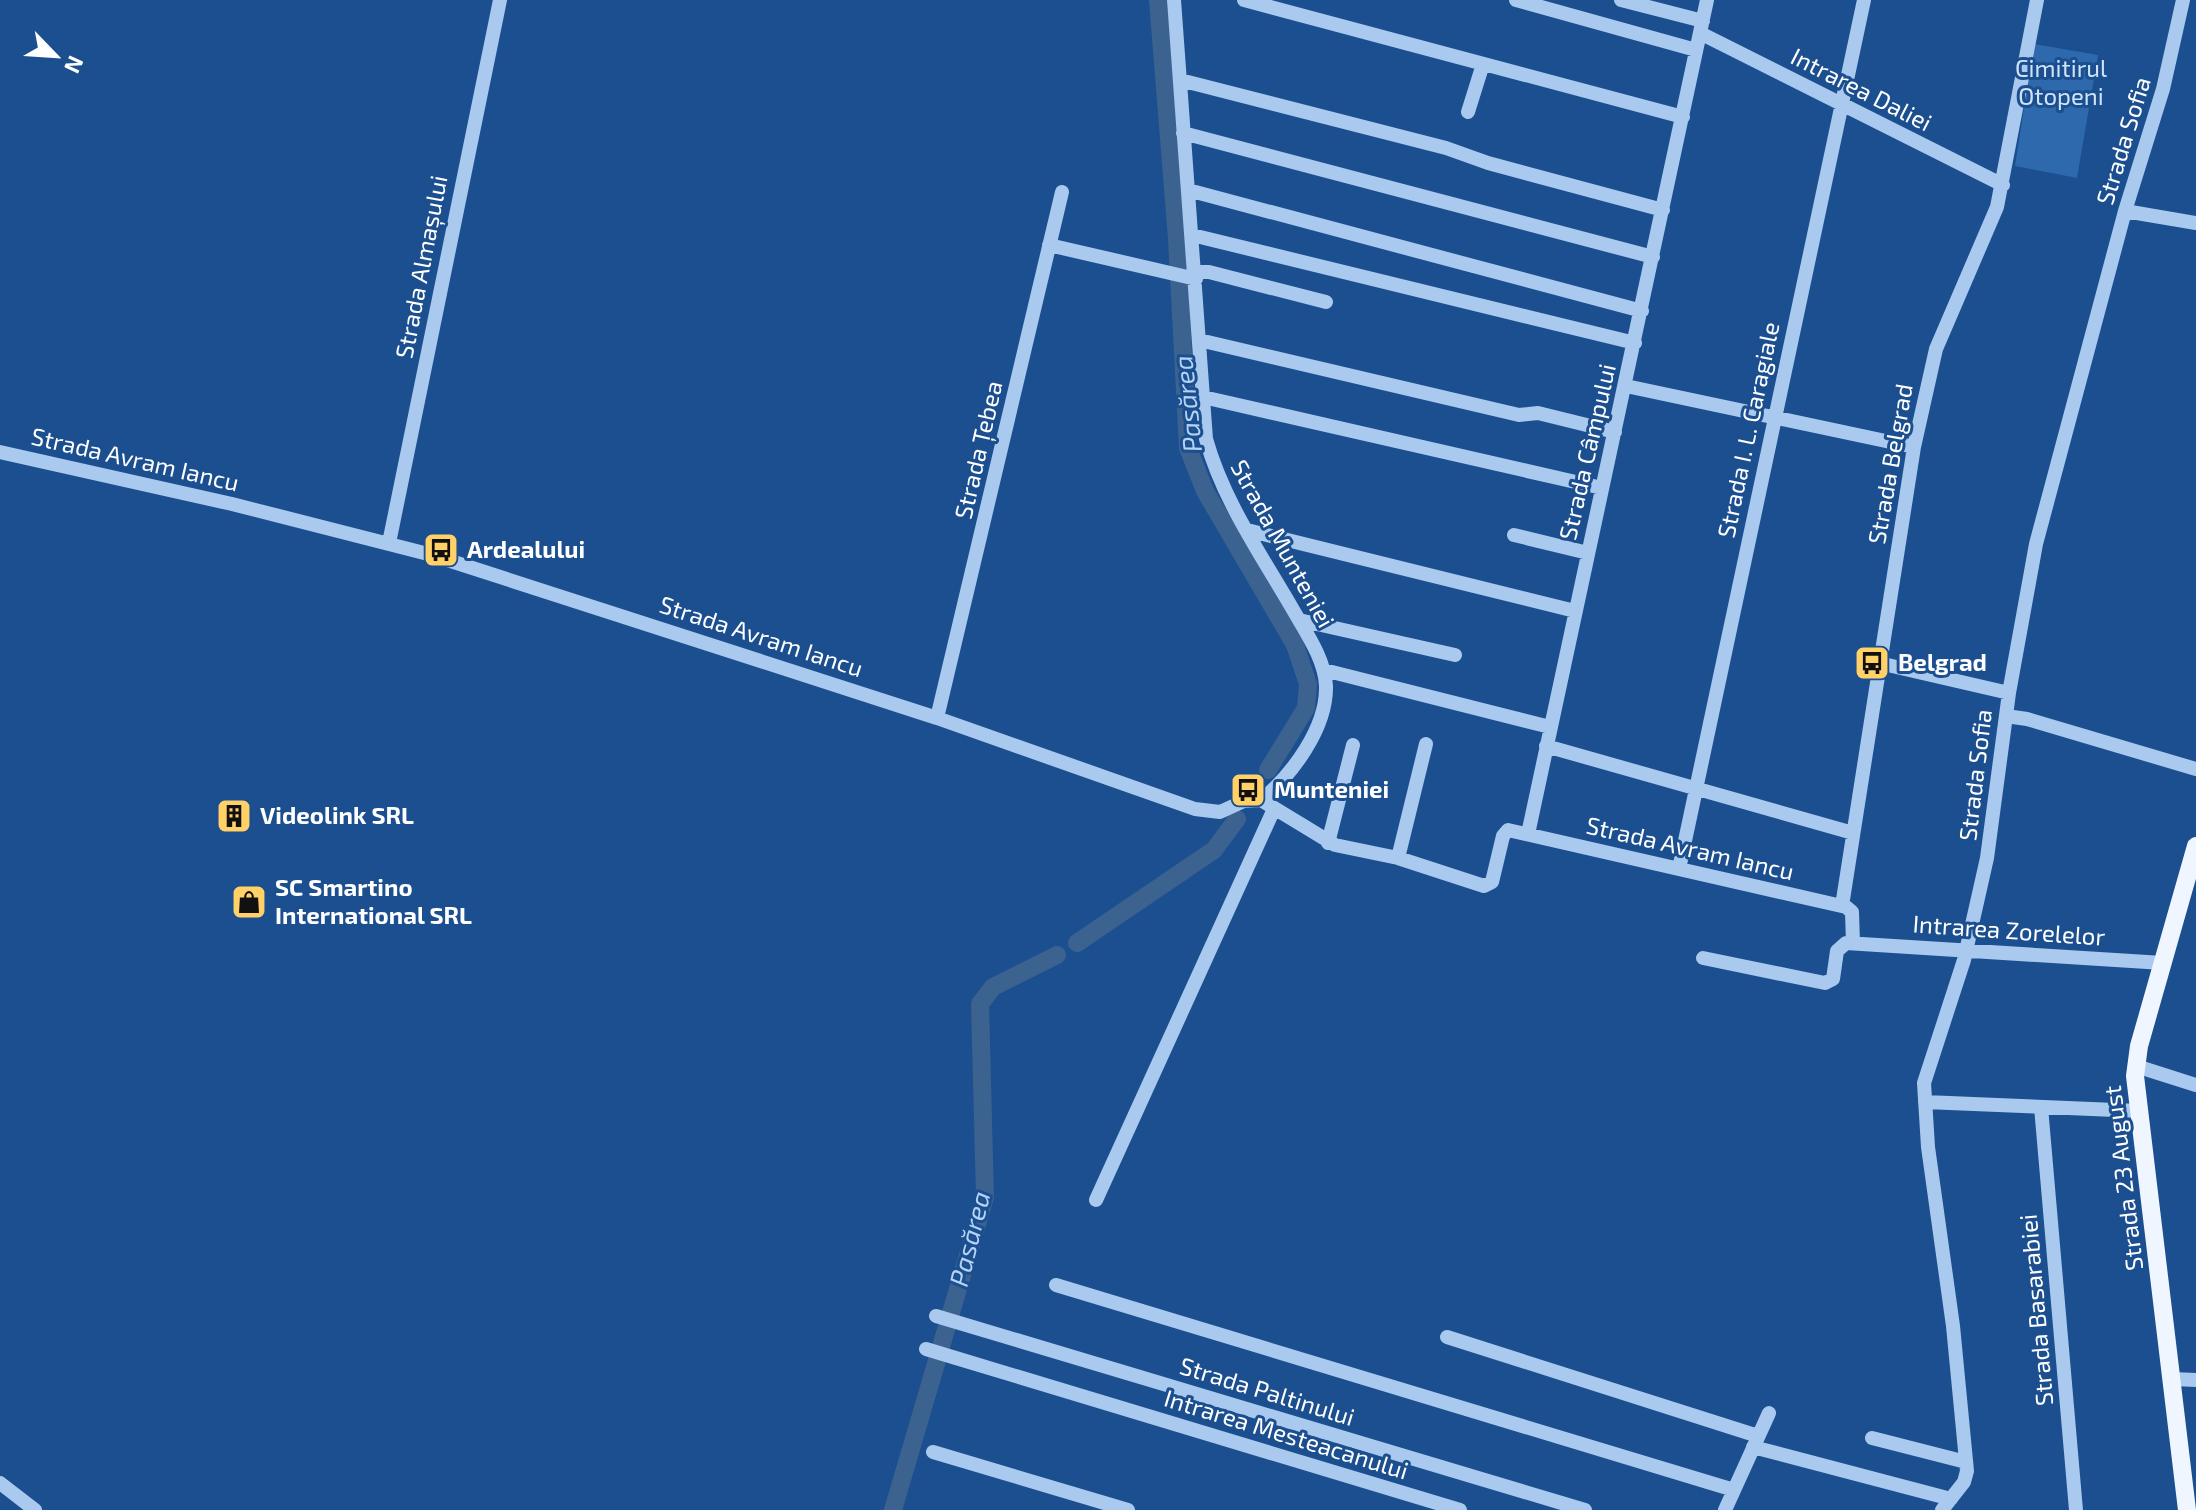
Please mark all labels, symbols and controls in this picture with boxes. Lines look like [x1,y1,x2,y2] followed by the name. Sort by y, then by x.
[16,16,96,96] north arrow
[1787,41,1937,137] street label: Intrarea Daliei
[60,52,90,78] text: N
[2015,53,2107,110] park label: Cimitirul Otopeni
[2089,73,2156,208] street label: Strada Sofia
[389,173,454,361] street label: Strada Almașului
[1710,319,1785,540] street label: Strada I. L. Caragiale
[1166,354,1207,454] water label: Pasărea
[1552,361,1621,543] street label: Strada Câmpului
[948,378,1009,522] street label: Strada Țebea
[1861,381,1918,546] street label: Strada Belgrad
[29,421,242,497] street label: Strada Avram Iancu
[1225,454,1341,632] street label: Strada Munteniei
[422,531,460,569] bus stop icon: Ardealului
[467,534,585,563] place label: Ardealului
[656,589,867,682] street label: Strada Avram Iancu
[1853,644,1891,682] bus stop icon: Belgrad
[1898,647,1987,676] place label: Belgrad
[1952,707,1997,842] street label: Strada Sofia
[1229,771,1267,809] bus stop icon: Munteniei
[1274,774,1389,803] place label: Munteniei
[215,797,253,835] building icon: Videolink SRL
[260,800,414,829] place label: Videolink SRL
[1584,810,1797,886] street label: Strada Avram Iancu
[275,872,472,929] place label: SC Smartino International SRL
[230,883,268,921] shop icon: SC Smartino International SRL
[1912,908,2107,951] street label: Intrarea Zorelelor
[2097,1084,2148,1272] street label: Strada 23 August
[942,1188,995,1290] water label: Pasărea
[2013,1213,2058,1407] street label: Strada Basarabiei
[1177,1350,1358,1431] street label: Strada Paltinului
[1161,1383,1412,1484] street label: Intrarea Mesteacanului

